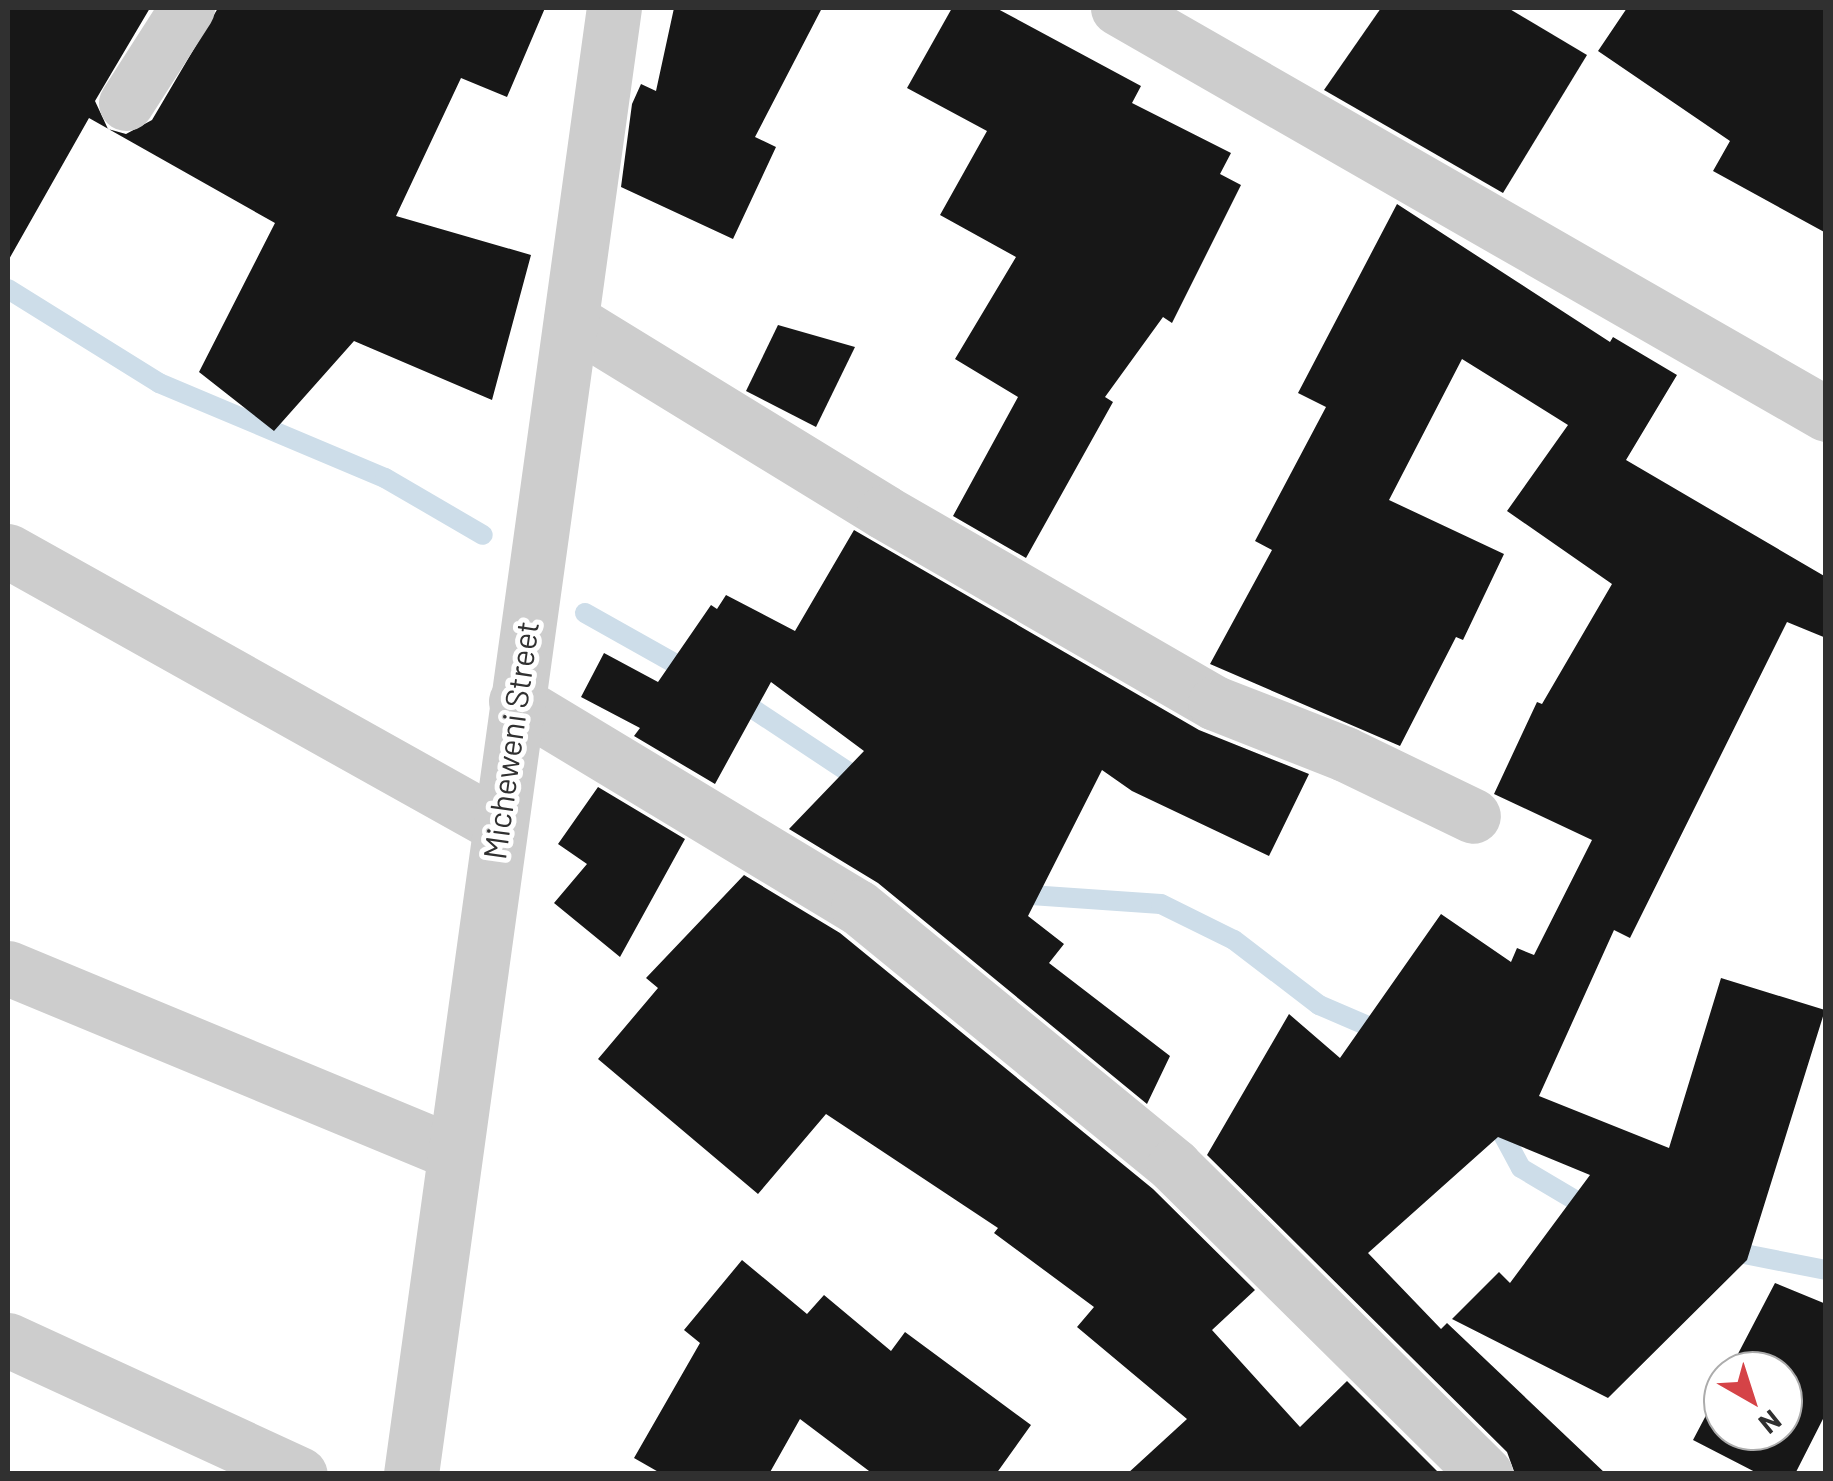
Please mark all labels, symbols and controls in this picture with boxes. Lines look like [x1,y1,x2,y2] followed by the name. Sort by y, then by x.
[474,618,546,862] street label: Micheweni Street
[1703,1351,1803,1451] north arrow
[1753,1404,1789,1442] text: N

